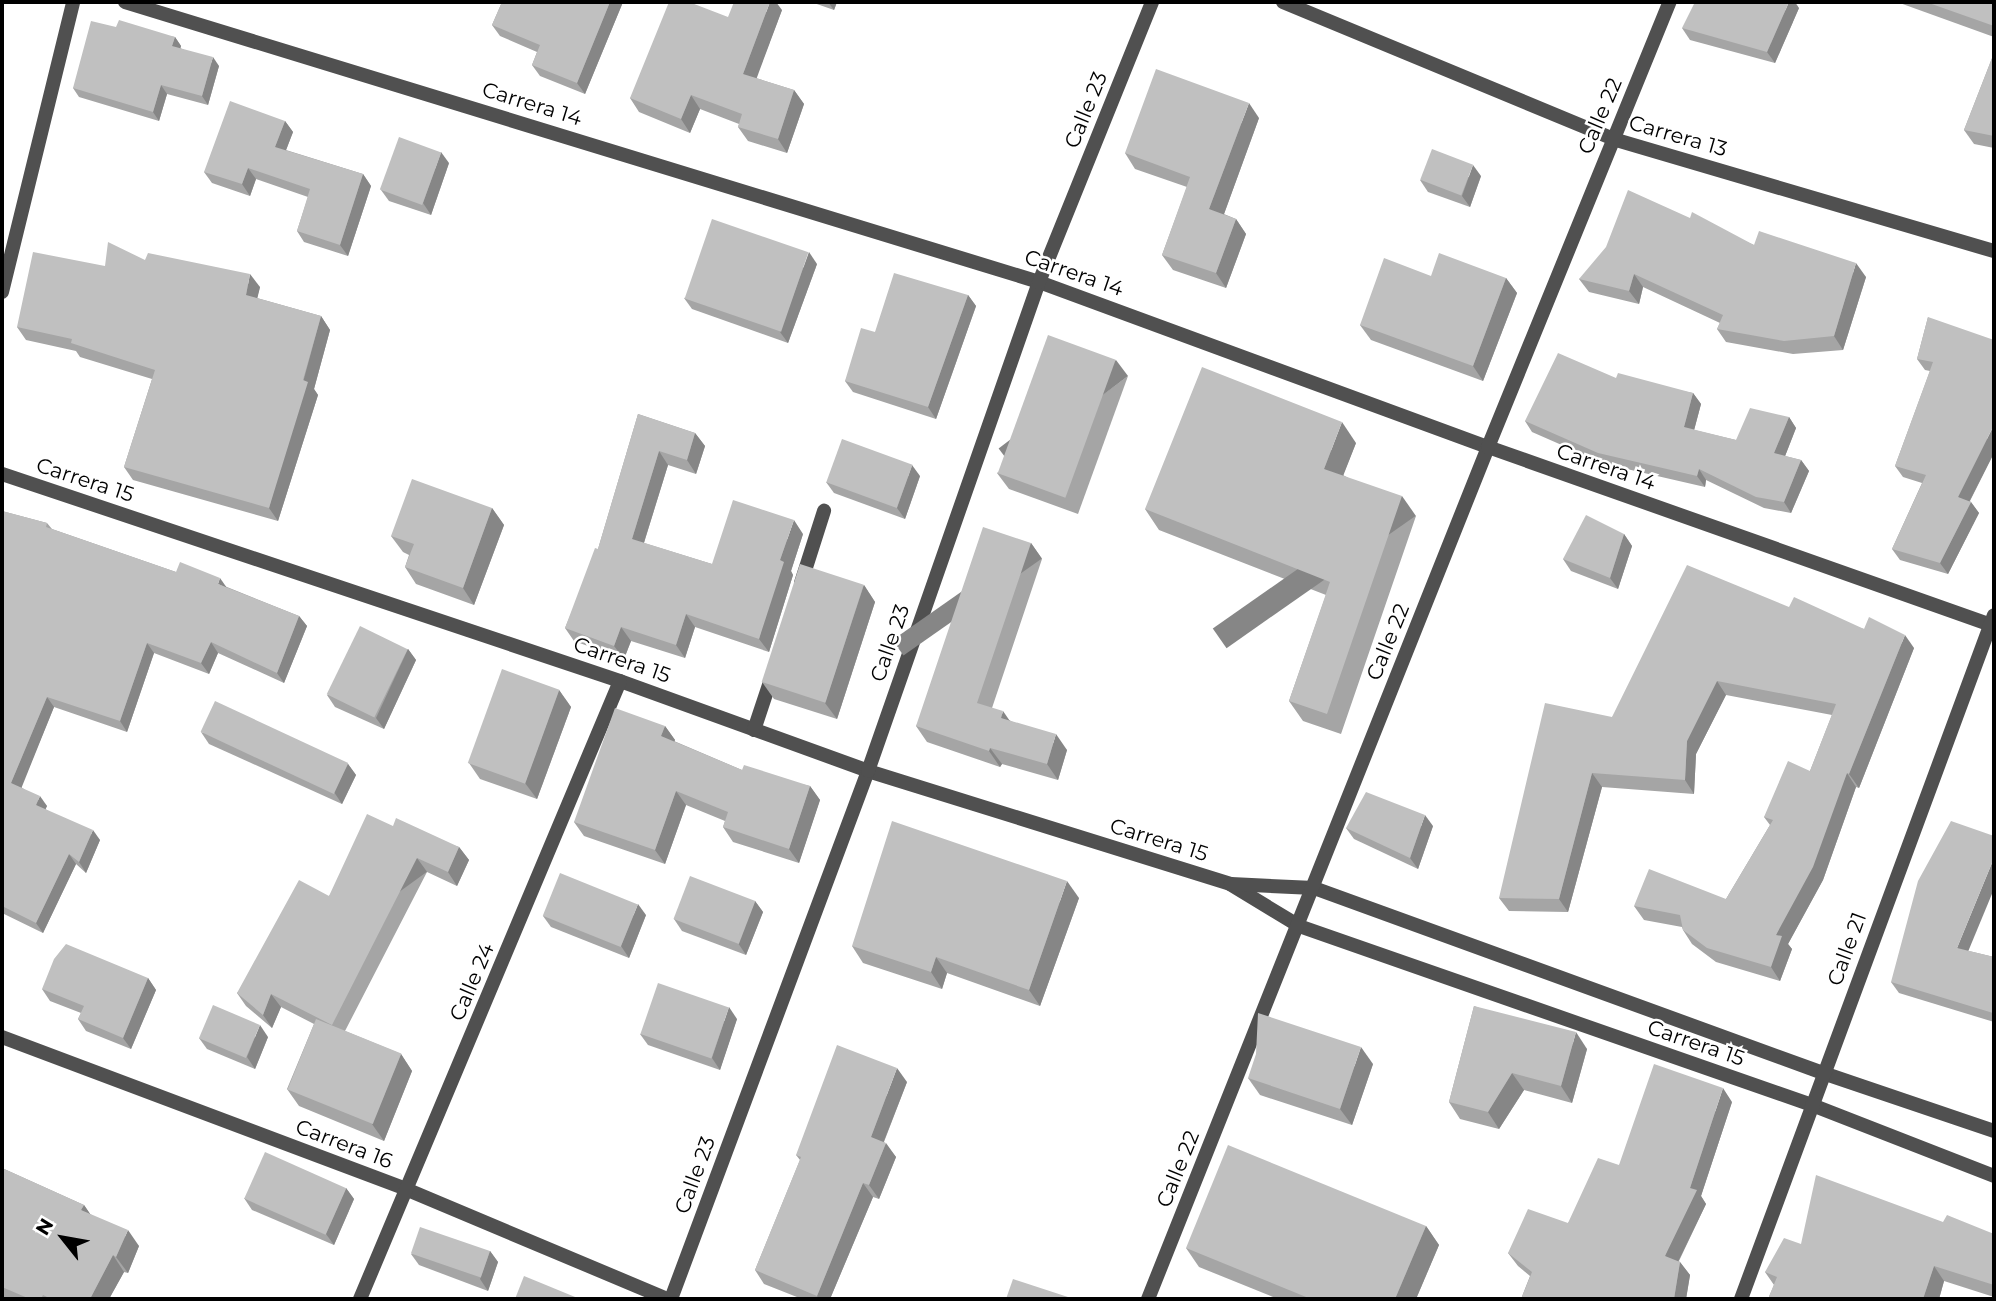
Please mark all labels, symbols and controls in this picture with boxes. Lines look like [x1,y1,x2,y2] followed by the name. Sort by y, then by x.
[1059,68,1113,152] street label: Calle 23
[1573,74,1627,158] street label: Calle 22
[479,77,585,131] street label: Carrera 14
[1626,110,1730,162] street label: Carrera 13
[1021,244,1127,302] street label: Carrera 14
[1553,438,1659,496] street label: Carrera 14
[33,452,137,508] street label: Carrera 15
[1361,600,1415,684] street label: Calle 22
[865,601,915,685] street label: Calle 23
[570,632,674,688] street label: Carrera 15
[1107,813,1211,867] street label: Carrera 15
[1822,909,1872,989] street label: Calle 21
[444,939,500,1025] street label: Calle 24
[1644,1015,1748,1071] street label: Carrera 15
[292,1114,396,1174] street label: Carrera 16
[1151,1127,1205,1211] street label: Calle 22
[669,1133,721,1217] street label: Calle 23
[28,1203,98,1273] north arrow
[31,1214,58,1239] text: N

